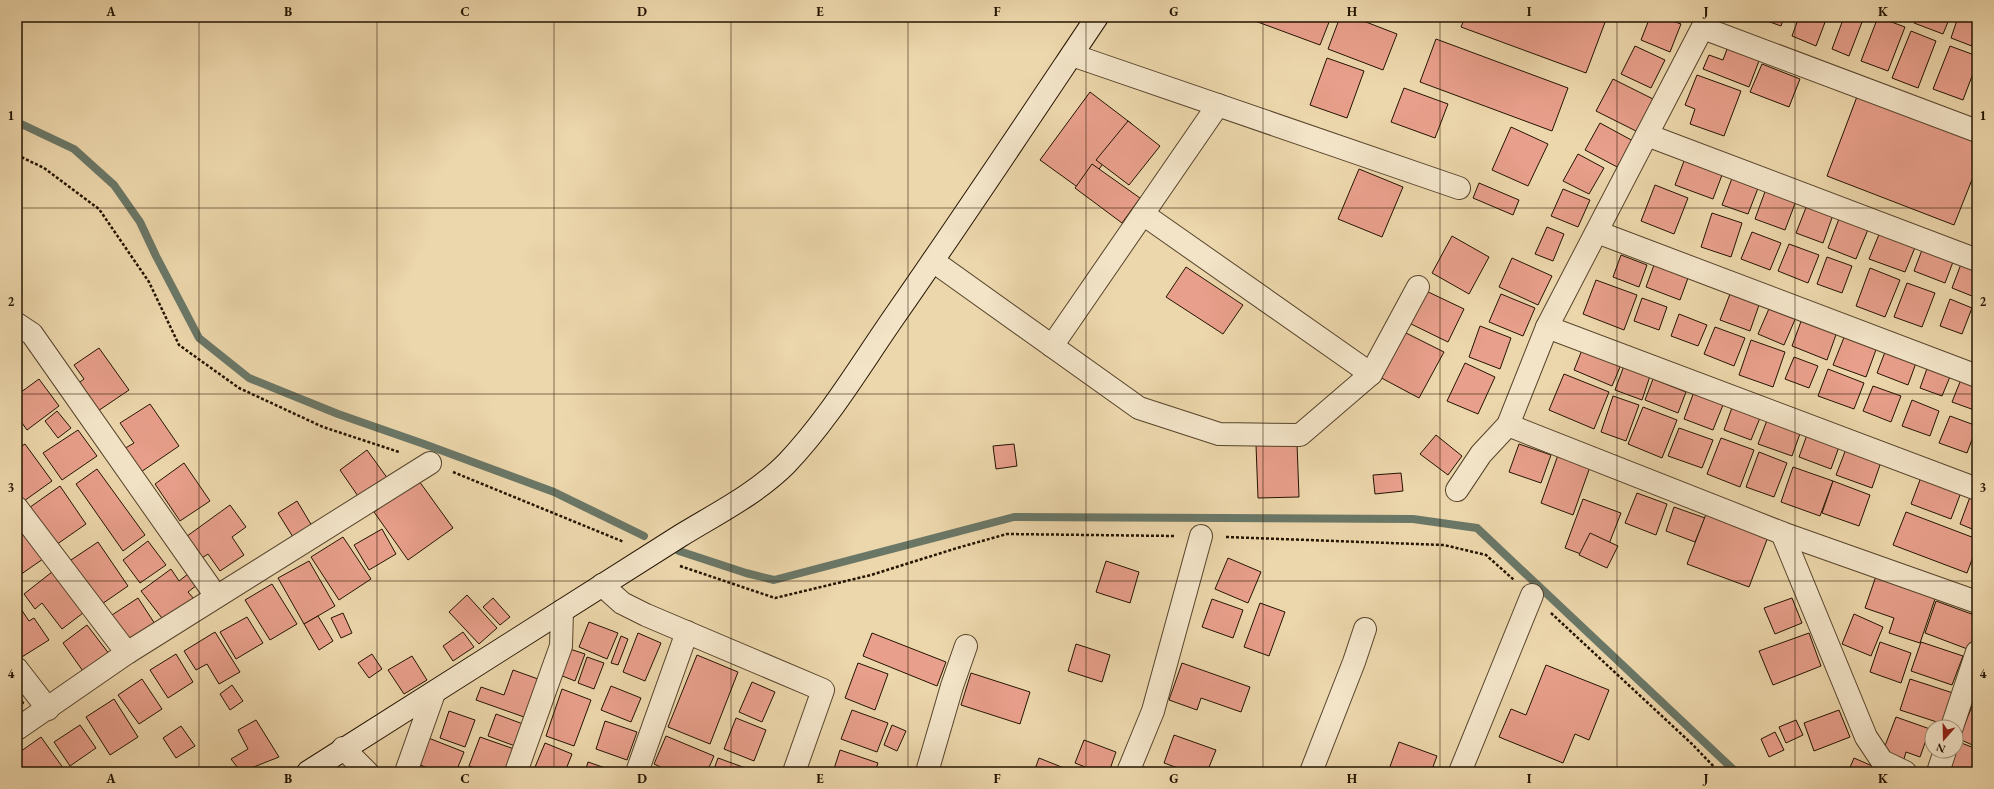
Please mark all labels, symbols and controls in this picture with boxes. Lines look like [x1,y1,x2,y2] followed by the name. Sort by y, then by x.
[105,3,116,20] text: A
[284,3,292,20] text: B
[460,3,470,20] text: C
[637,3,647,20] text: D
[816,3,824,20] text: E
[993,3,1001,20] text: F
[1169,3,1179,20] text: G
[1347,3,1358,20] text: H
[1527,3,1532,20] text: I
[1702,3,1709,20] text: J
[1878,3,1889,20] text: K
[8,107,15,124] text: 1
[1980,107,1987,124] text: 1
[8,293,15,310] text: 2
[1980,293,1987,310] text: 2
[8,479,15,496] text: 3
[1980,479,1987,496] text: 3
[8,665,15,682] text: 4
[1980,665,1987,682] text: 4
[1924,719,1964,759] north arrow
[1934,740,1947,756] text: N
[105,770,116,787] text: A
[284,770,292,787] text: B
[460,770,470,787] text: C
[637,770,647,787] text: D
[816,770,824,787] text: E
[993,770,1001,787] text: F
[1169,770,1179,787] text: G
[1347,770,1358,787] text: H
[1527,770,1532,787] text: I
[1702,770,1709,787] text: J
[1878,770,1889,787] text: K

